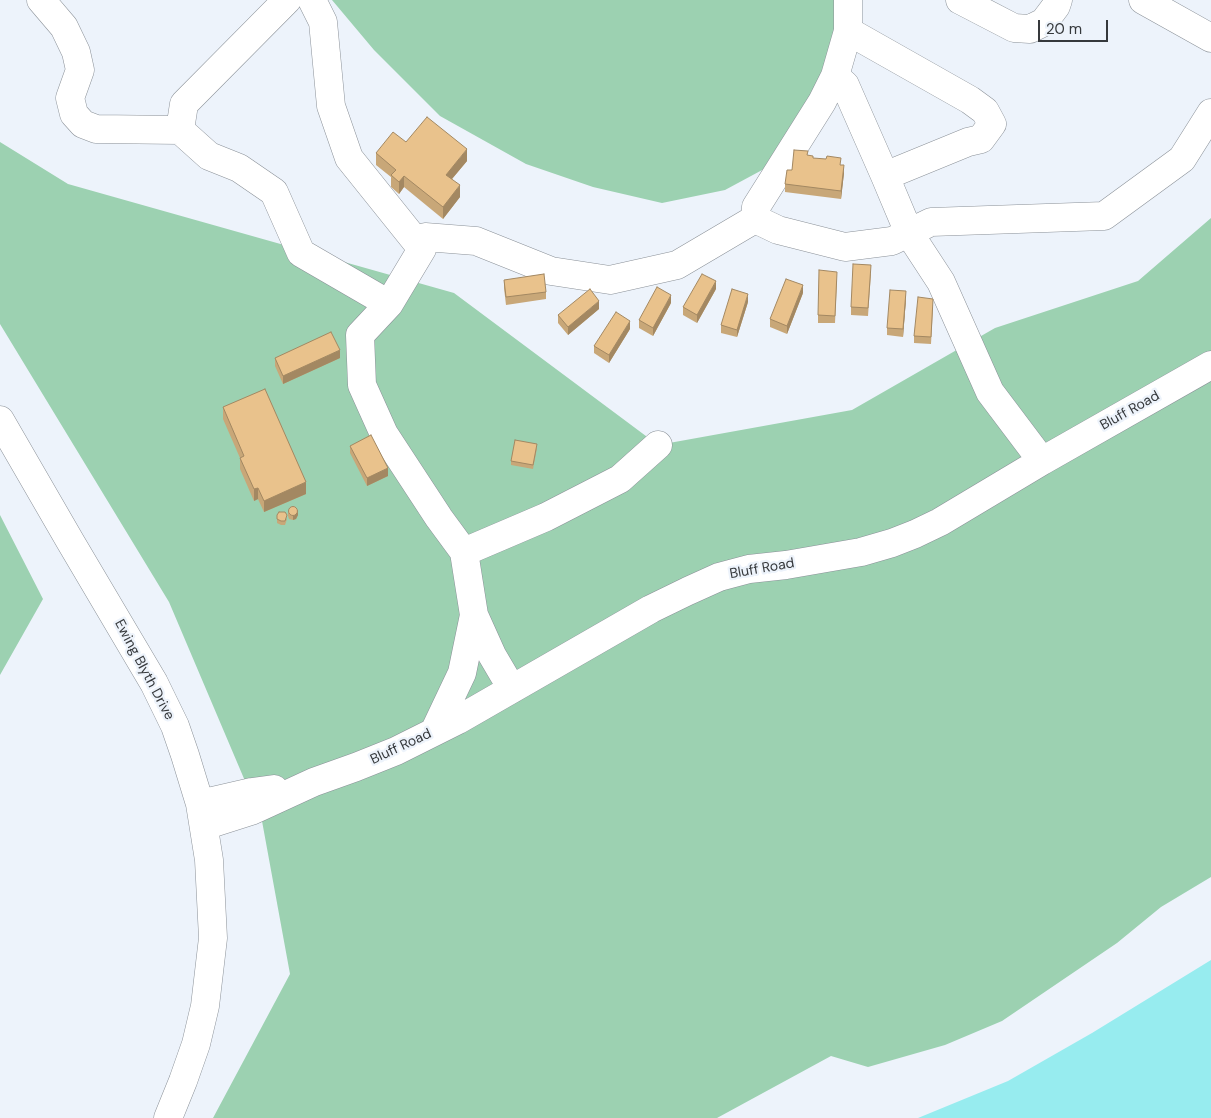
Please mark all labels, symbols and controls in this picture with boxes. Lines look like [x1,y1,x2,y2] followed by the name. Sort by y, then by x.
[1041,10,1111,42] scale bar
[1046,19,1082,39] text: 20 m
[1097,388,1163,434] street label: Bluff Road
[728,555,796,583] street label: Bluff Road
[110,617,178,723] street label: Ewing Blyth Drive
[368,726,434,768] street label: Bluff Road

